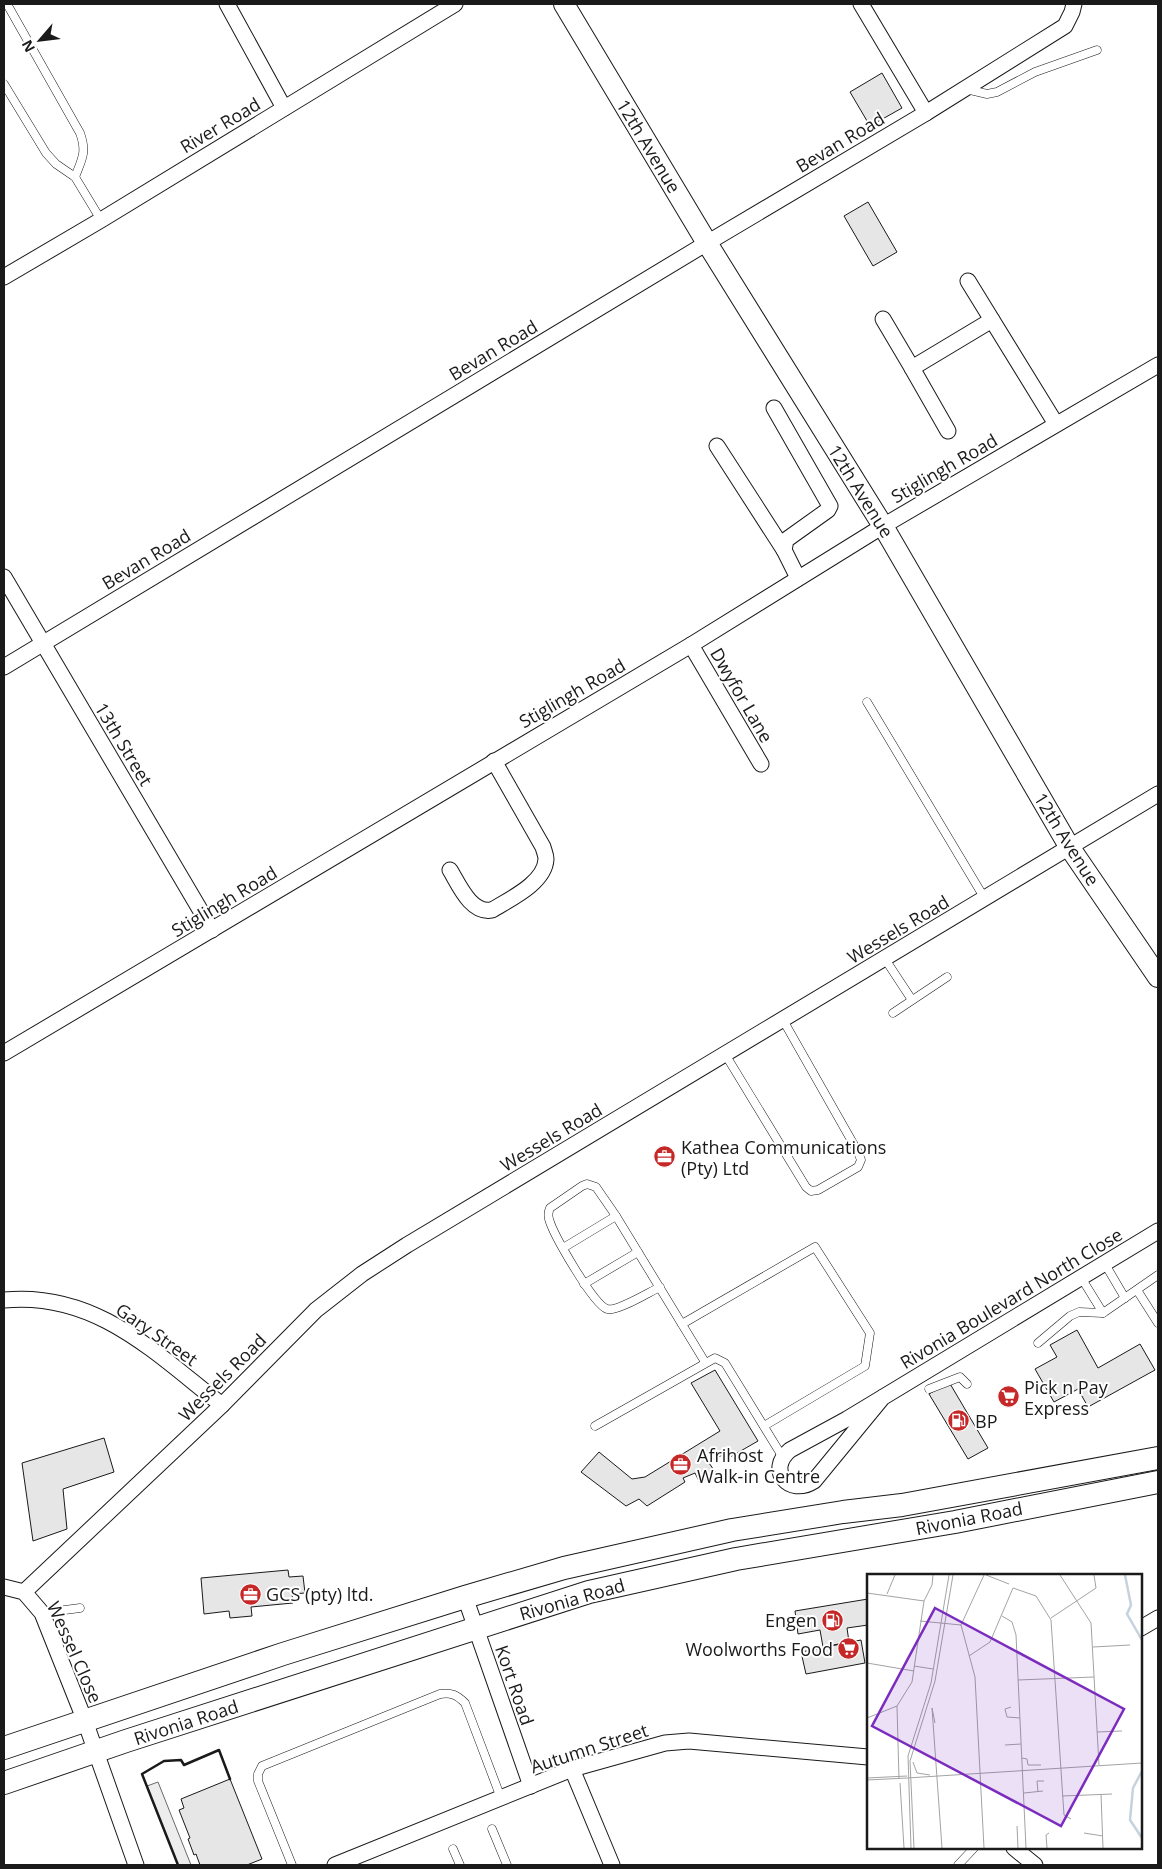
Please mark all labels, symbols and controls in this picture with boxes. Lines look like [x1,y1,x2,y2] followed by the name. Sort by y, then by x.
[15,15,65,65] north arrow
[17,37,39,56] text: N
[175,92,265,158] street label: River Road
[612,95,686,197] street label: 12th Avenue
[791,106,889,178] street label: Bevan Road
[444,314,542,386] street label: Bevan Road
[886,428,1002,508] street label: Stiglingh Road
[823,440,899,542] street label: 12th Avenue
[97,523,195,595] street label: Bevan Road
[705,643,779,747] street label: Dwyfor Lane
[514,653,630,733] street label: Stiglingh Road
[90,698,158,790] street label: 13th Street
[1029,788,1105,890] street label: 12th Avenue
[167,860,281,942] street label: Stiglingh Road
[843,889,953,969] street label: Wessels Road
[496,1097,606,1177] street label: Wessels Road
[681,1135,886,1180] place label: Kathea Communications (Pty) Ltd
[653,1145,677,1169] office icon: Kathea Communications (Pty) Ltd
[895,1222,1127,1374] street label: Rivonia Boulevard North Close
[111,1297,203,1371] street label: Gary Street
[173,1328,271,1426] street label: Wessels Road
[1024,1375,1109,1420] place label: Pick n Pay Express
[996,1385,1020,1409] supermarket icon: Pick n Pay Express
[947,1409,971,1433] fuel station icon: BP
[975,1409,997,1433] place label: BP
[697,1443,820,1488] place label: Afrihost Walk-in Centre
[669,1453,693,1477] office icon: Afrihost Walk-in Centre
[913,1496,1025,1540] street label: Rivonia Road
[516,1572,628,1626] street label: Rivonia Road
[867,1574,1142,1849] inset map
[238,1582,262,1606] office icon: GCS (pty) ltd.
[266,1582,373,1606] place label: GCS (pty) ltd.
[42,1598,108,1706] street label: Wessel Close
[765,1608,817,1632] place label: Engen
[821,1608,845,1632] fuel station icon: Engen
[685,1637,833,1661] place label: Woolworths Food
[837,1637,861,1661] supermarket icon: Woolworths Food
[490,1642,540,1728] street label: Kort Road
[131,1694,241,1750] street label: Rivonia Road
[527,1718,651,1778] street label: Autumn Street

